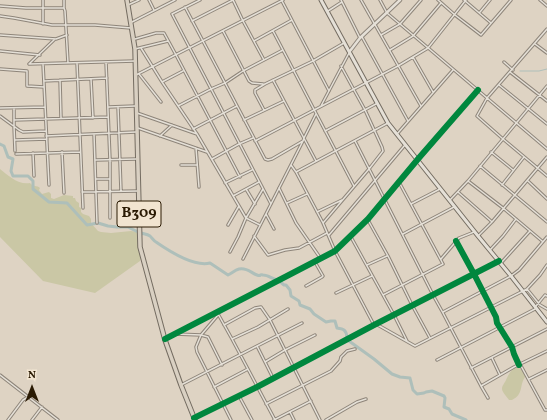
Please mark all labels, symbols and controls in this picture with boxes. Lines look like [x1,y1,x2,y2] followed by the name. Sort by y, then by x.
[117,201,161,227] road number: B309
[12,368,52,408] north arrow
[28,368,36,383] text: N

